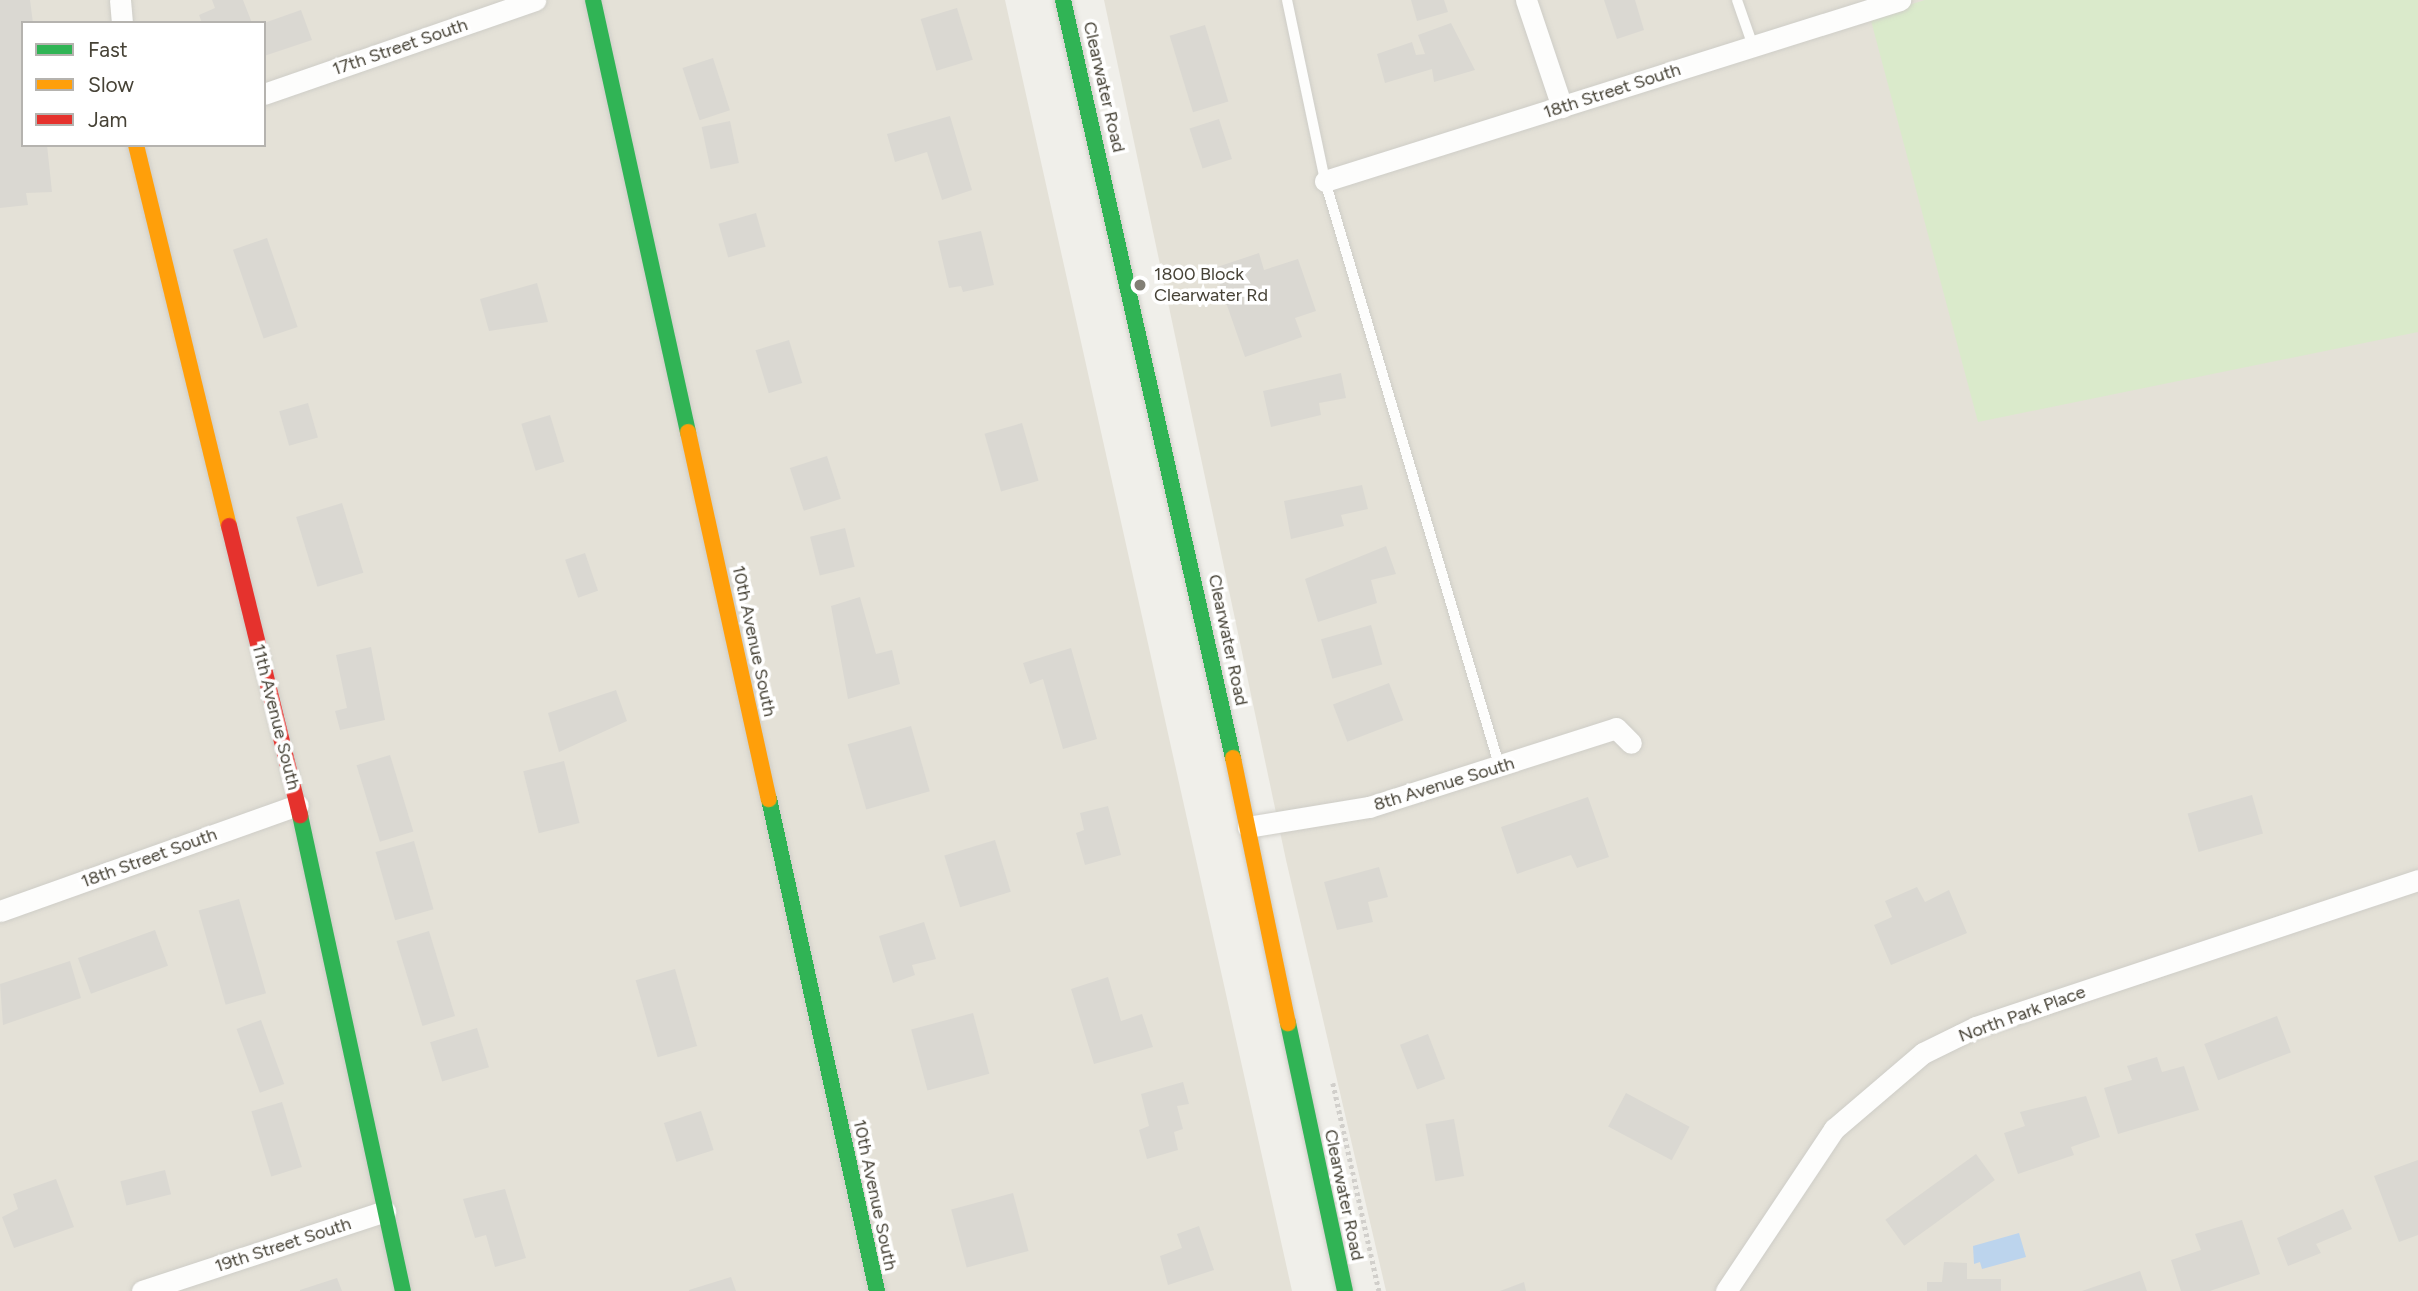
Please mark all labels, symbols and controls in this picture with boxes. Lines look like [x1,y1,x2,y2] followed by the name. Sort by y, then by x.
[330,14,470,80] street label: 17th Street South
[1078,19,1130,155] street label: Clearwater Road
[21,21,266,147] legend
[88,37,128,62] text: Fast
[1541,59,1683,123] street label: 18th Street South
[88,72,134,97] text: Slow
[88,107,127,132] text: Jam
[1154,264,1268,306] place label: 1800 Block Clearwater Rd
[1132,277,1148,293] marker: 1800 Block Clearwater Rd
[727,563,781,719] street label: 10th Avenue South
[1204,572,1252,708] street label: Clearwater Road
[247,642,305,792] street label: 11th Avenue South
[1371,752,1517,816] street label: 8th Avenue South
[78,823,220,893] street label: 18th Street South
[1956,981,2088,1047] street label: North Park Place
[848,1117,902,1273] street label: 10th Avenue South
[1320,1127,1368,1263] street label: Clearwater Road
[212,1213,354,1277] street label: 19th Street South

